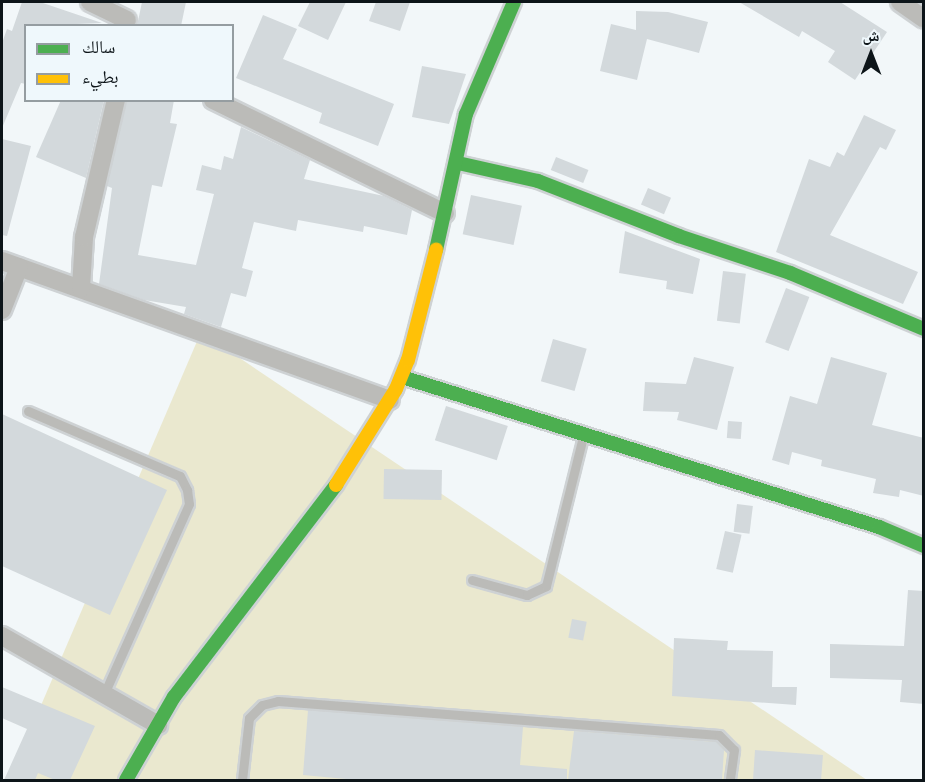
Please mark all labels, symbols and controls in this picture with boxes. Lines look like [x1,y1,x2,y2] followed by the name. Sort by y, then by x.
[24,24,234,102] legend
[841,24,901,84] north arrow
[863,26,879,45] text: ش
[82,36,115,58] text: سالك
[82,66,119,88] text: بطيء

